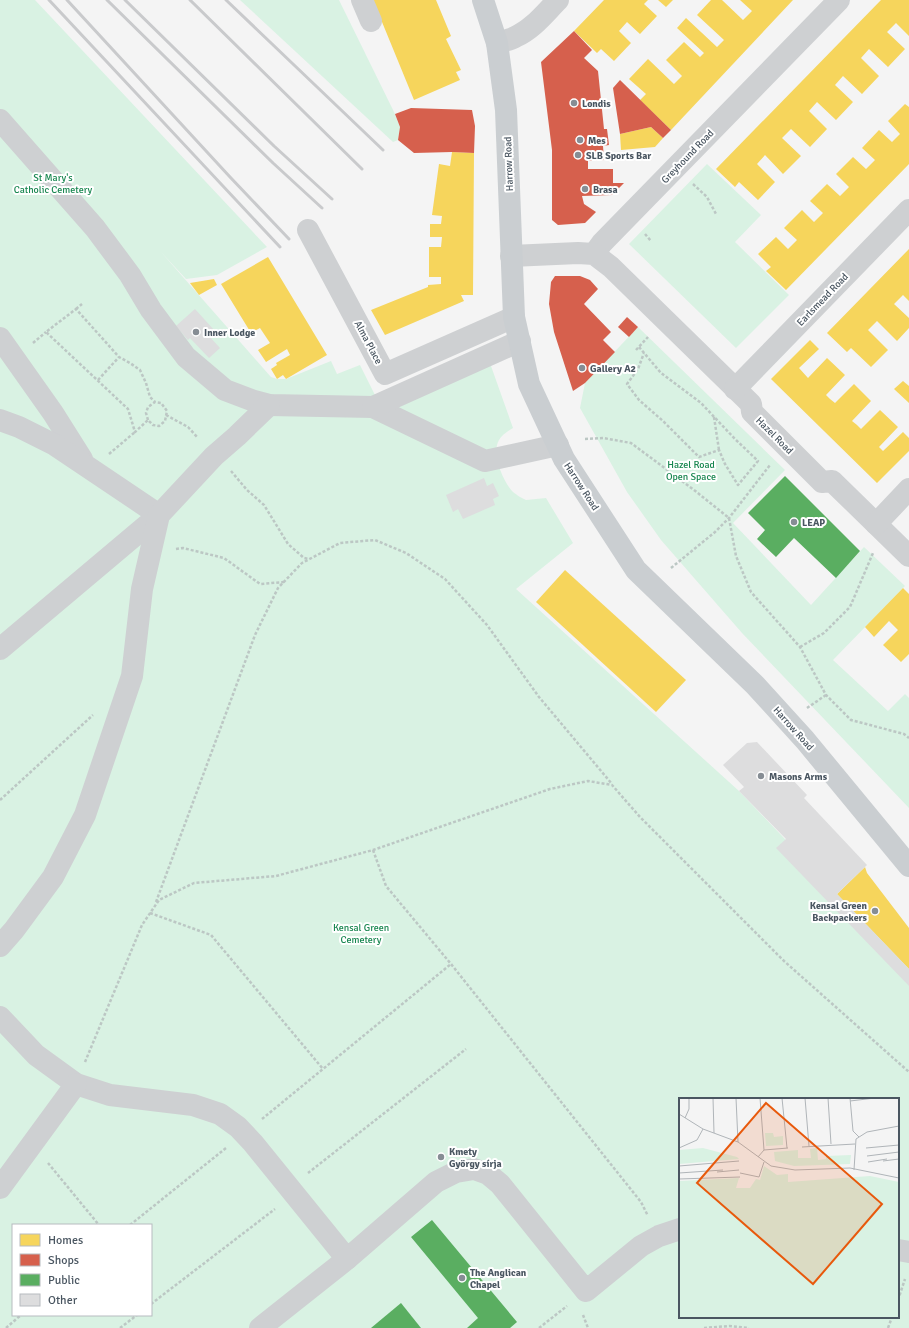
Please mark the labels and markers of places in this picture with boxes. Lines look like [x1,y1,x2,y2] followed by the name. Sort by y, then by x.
[569,98,579,108] marker: Londis
[582,98,611,110] place label: Londis
[575,135,585,145] marker: Mes
[588,135,606,147] place label: Mes
[573,150,583,160] marker: SLB Sports Bar
[586,150,651,162] place label: SLB Sports Bar
[580,184,590,194] marker: Brasa
[593,184,618,196] place label: Brasa
[191,327,201,337] marker: Inner Lodge
[204,327,255,339] place label: Inner Lodge
[577,363,587,373] marker: Gallery A2
[590,363,636,375] place label: Gallery A2
[789,517,799,527] marker: LEAP
[802,517,825,529] place label: LEAP
[756,771,766,781] marker: Masons Arms
[769,771,828,783] place label: Masons Arms
[810,900,868,924] place label: Kensal Green Backpackers
[870,906,880,916] marker: Kensal Green Backpackers
[449,1146,502,1170] place label: Kmety György sírja
[436,1152,446,1162] marker: Kmety György sírja
[470,1267,527,1291] place label: The Anglican Chapel
[457,1273,467,1283] marker: The Anglican Chapel

